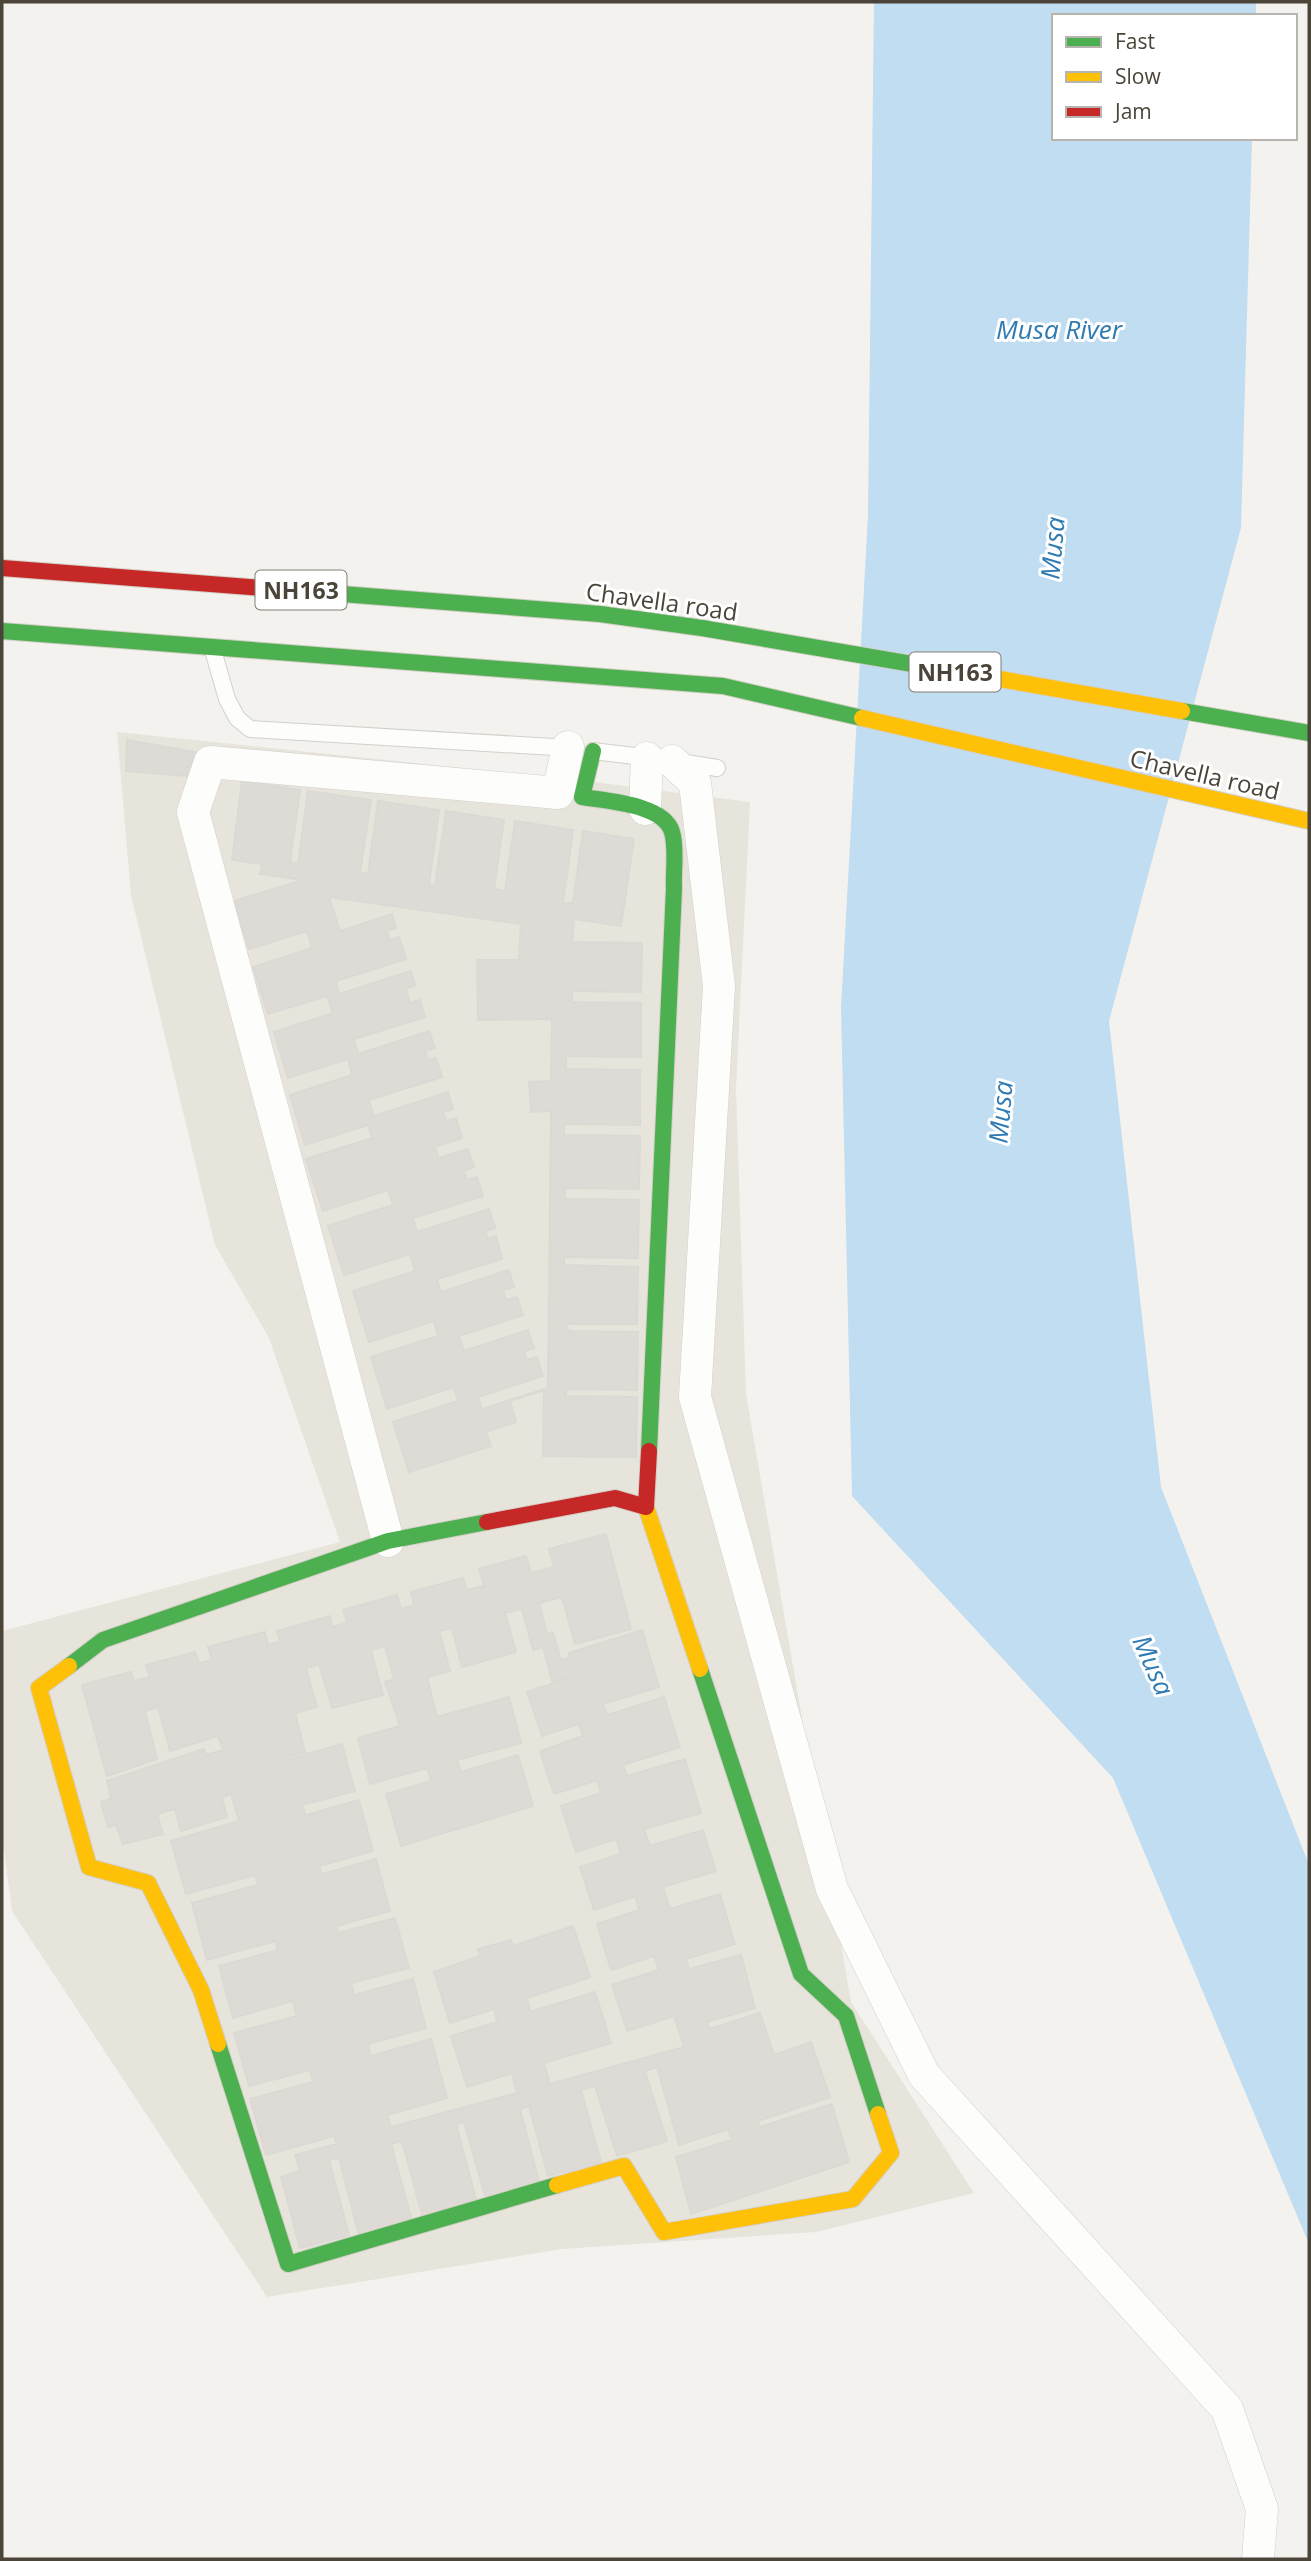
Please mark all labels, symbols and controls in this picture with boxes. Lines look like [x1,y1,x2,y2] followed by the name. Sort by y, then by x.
[1052,14,1297,140] legend
[1115,27,1155,55] text: Fast
[1115,62,1161,90] text: Slow
[1113,97,1152,125] text: Jam
[996,311,1124,347] water label: Musa River
[1031,515,1073,581] water label: Musa
[256,570,346,610] road number: NH163
[584,574,740,628] street label: Chavella road
[909,652,1000,692] road number: NH163
[1127,741,1283,807] street label: Chavella road
[979,1079,1021,1145] water label: Musa
[1125,1629,1183,1701] water label: Musa

